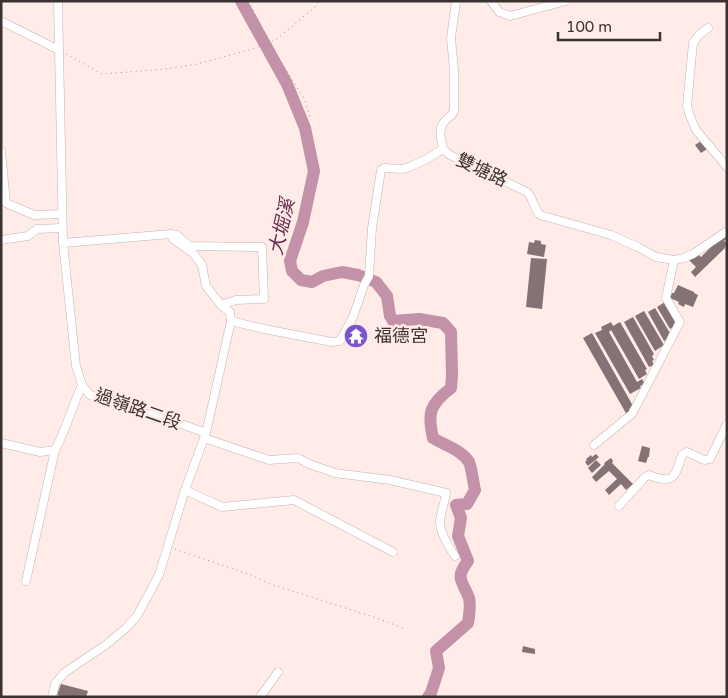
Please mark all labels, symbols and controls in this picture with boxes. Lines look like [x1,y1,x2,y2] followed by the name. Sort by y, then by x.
[558,10,660,42] scale bar
[566,18,612,36] text: 100 m
[453,149,511,191] street label: 雙塘路
[265,194,300,257] water label: 大堀溪
[343,323,369,349] temple icon: 福德宮
[374,325,428,347] place label: 福德宮
[92,384,184,434] street label: 過嶺路二段

